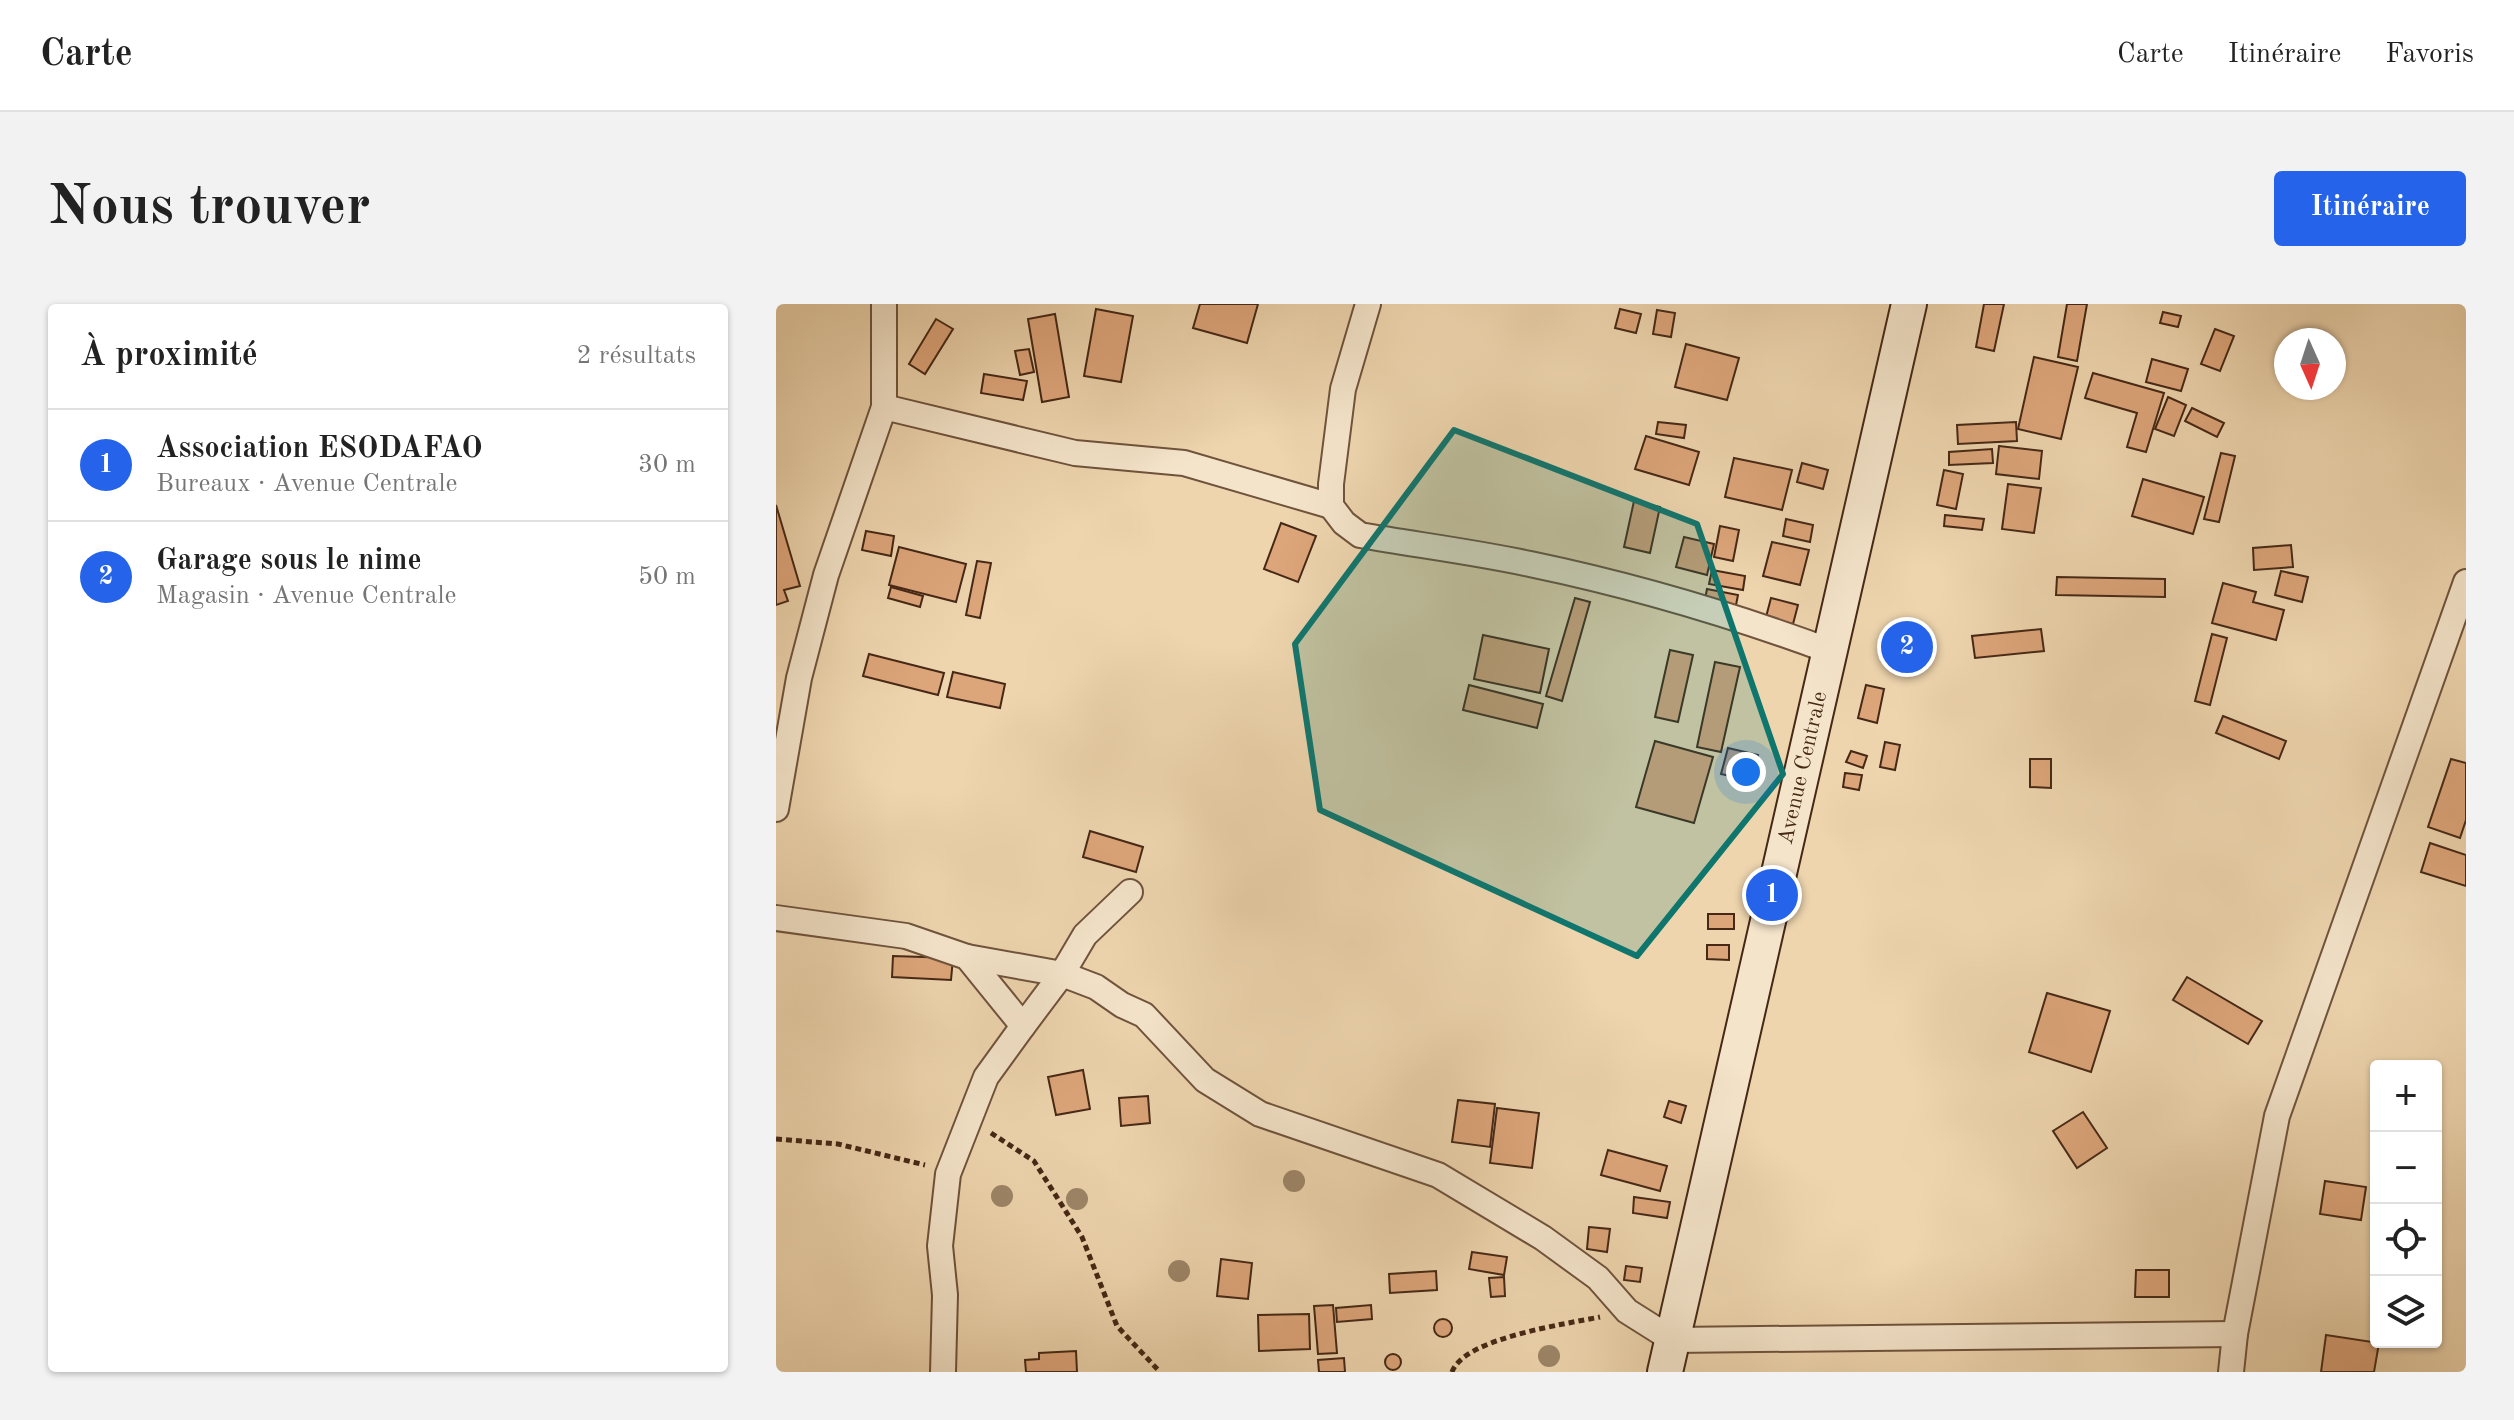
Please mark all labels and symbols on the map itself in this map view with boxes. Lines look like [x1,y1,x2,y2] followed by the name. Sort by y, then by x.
[2274,328,2346,400] north arrow
[1881,617,1933,677] pin: 2
[1775,689,1831,847] street label: Avenue Centrale
[1726,752,1766,792] your location
[1746,865,1798,925] pin: 1

